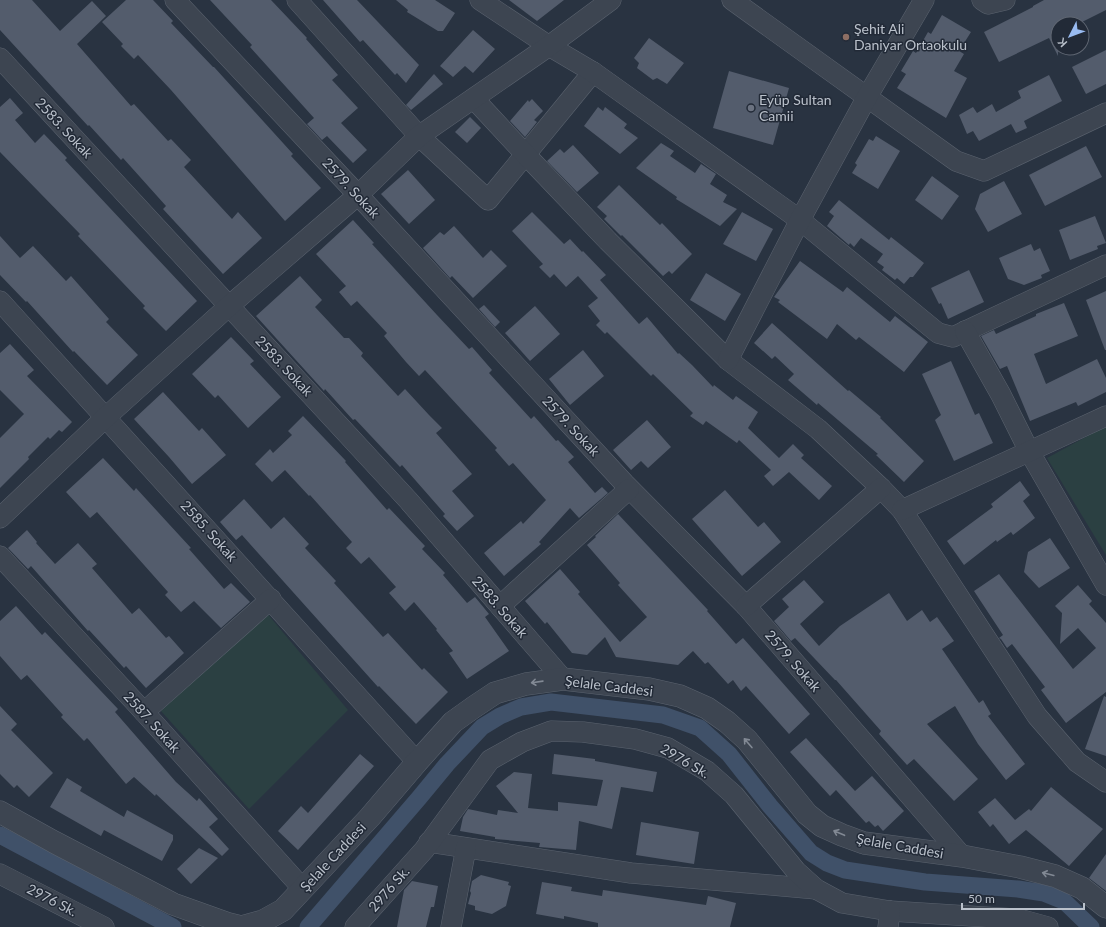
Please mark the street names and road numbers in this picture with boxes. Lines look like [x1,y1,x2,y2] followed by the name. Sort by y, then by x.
[32,94,97,162] street label: 2583. Sokak
[319,154,384,222] street label: 2579. Sokak
[252,332,317,400] street label: 2583. Sokak
[539,392,604,460] street label: 2579. Sokak
[178,497,242,565] street label: 2585. Sokak
[469,572,532,642] street label: 2583. Sokak
[762,626,825,696] street label: 2579. Sokak
[564,672,654,699] street label: Şelale Caddesi
[121,688,185,756] street label: 2587. Sokak
[658,740,713,781] street label: 2976 Sk.
[296,819,369,895] street label: Şelale Caddesi
[855,829,945,862] street label: Şelale Caddesi
[365,863,413,915] street label: 2976 Sk.
[24,880,80,919] street label: 2976 Sk.

